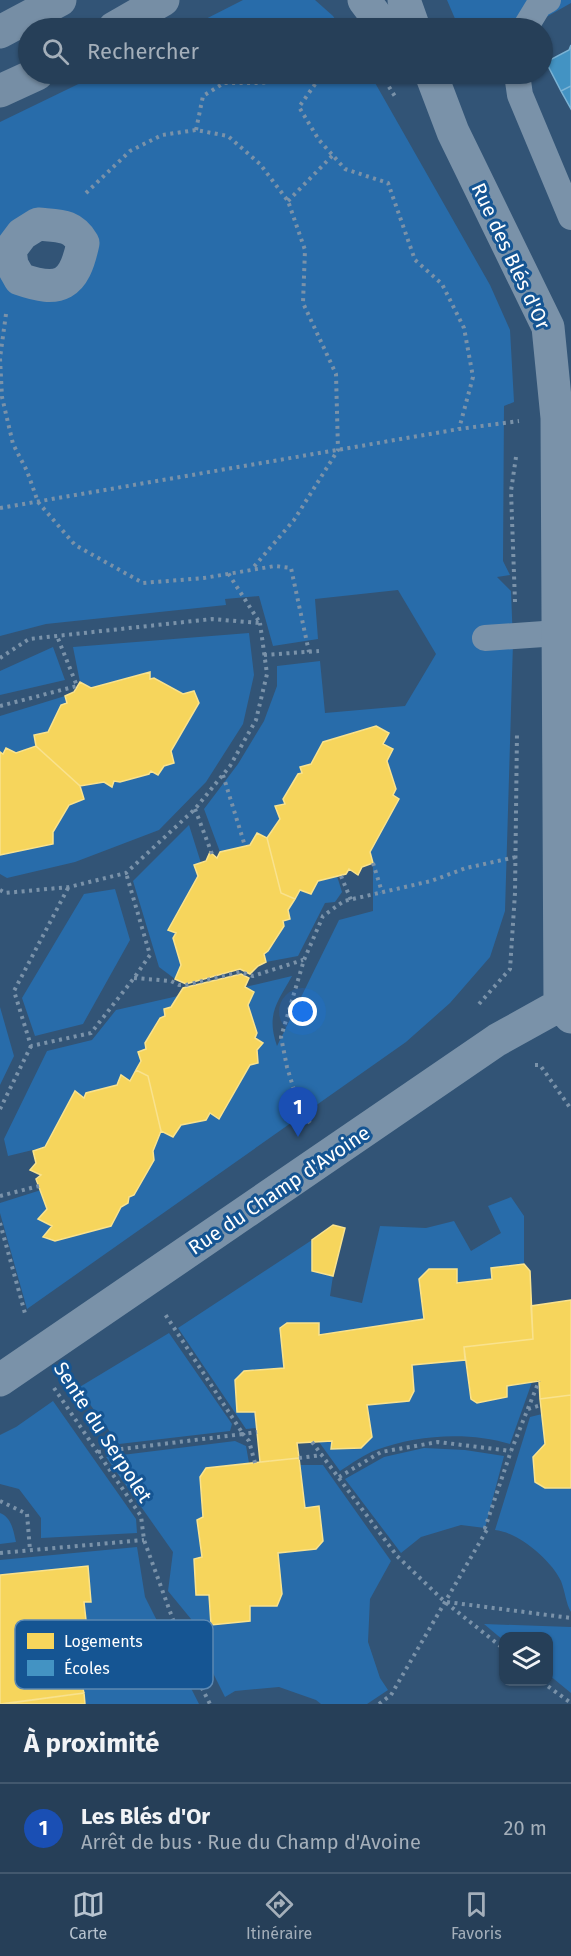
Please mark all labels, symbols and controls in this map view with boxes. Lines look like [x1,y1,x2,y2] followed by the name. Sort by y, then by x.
[18,18,553,84] search box
[39,35,72,68] icon: search
[87,38,199,65] text: Rechercher
[467,179,556,333] street label: Rue des Blés d'Or
[288,997,317,1026] your location
[278,1088,318,1137] pin: 1
[184,1120,374,1260] street label: Rue du Champ d'Avoine
[49,1357,158,1507] street label: Sente du Serpolet
[15,1620,213,1689] legend
[64,1632,143,1651] text: Logements
[499,1632,553,1686] map controls
[499,1632,553,1686] button: layers
[64,1658,110,1678] text: Écoles
[24,1728,159,1759] text: À proximité
[81,1803,210,1830] text: Les Blés d'Or
[39,1816,48,1840] text: 1
[504,1816,547,1840] text: 20 m
[81,1830,421,1854] text: Arrêt de bus · Rue du Champ d'Avoine
[69,1888,107,1943] tab: Carte
[246,1888,312,1943] tab: Itinéraire
[451,1888,502,1943] tab: Favoris

